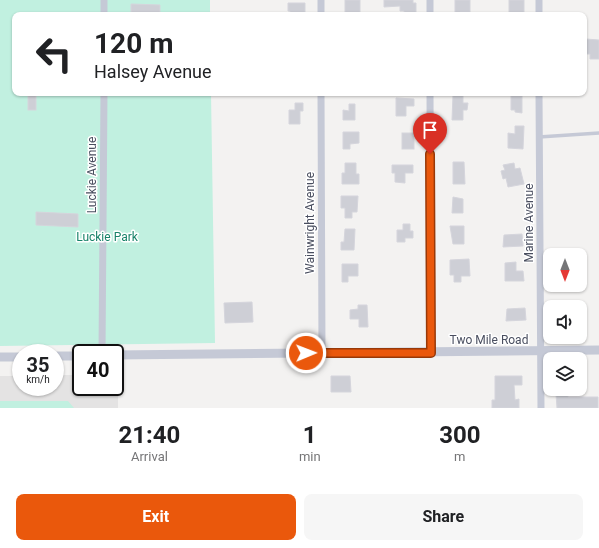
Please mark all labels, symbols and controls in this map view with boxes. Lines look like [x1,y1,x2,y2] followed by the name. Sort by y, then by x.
[94,27,173,60] text: 120 m
[28,28,80,80] icon: left
[94,61,212,82] text: Halsey Avenue
[413,113,447,154] pin
[419,119,441,141] icon: arrive
[85,137,99,213] street label: Luckie Avenue
[303,172,317,274] street label: Wainwright Avenue
[522,183,536,263] street label: Marine Avenue
[76,230,139,244] park label: Luckie Park
[543,248,587,292] north arrow
[543,248,587,396] map controls
[543,300,587,344] button: sound
[285,332,327,374] position arrow
[450,333,528,347] street label: Two Mile Road
[72,344,124,396] speed limit sign: 40
[543,352,587,396] button: layers
[27,353,49,377] text: 35
[26,374,50,385] text: km/h
[119,421,180,449] text: 21:40
[303,421,317,449] text: 1
[439,421,480,449] text: 300
[131,449,168,464] text: Arrival
[299,449,321,464] text: min
[454,449,466,464] text: m
[16,494,296,540] button: Exit
[304,494,583,540] button: Share

